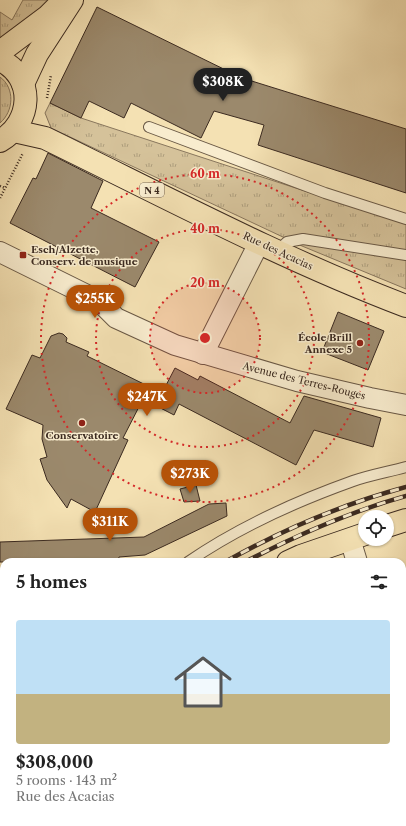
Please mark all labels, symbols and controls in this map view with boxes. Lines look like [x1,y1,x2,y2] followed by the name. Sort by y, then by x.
[195,68,251,102] pin: $308K
[202,73,244,89] text: $308K
[190,166,220,181] text: 60 m
[140,183,164,197] road number: N 4
[190,221,220,236] text: 40 m
[241,229,315,273] street label: Rue des Acacias
[31,243,138,268] place label: Esch/Alzette, Conserv. de musique
[18,250,28,260] marker: Esch/Alzette, Conserv. de musique
[190,275,220,290] text: 20 m
[67,285,123,319] pin: $255K
[75,290,115,306] text: $255K
[198,331,212,345] centre of rings
[298,331,352,356] place label: École Brill Annexe 5
[355,338,365,348] marker: École Brill Annexe 5
[240,359,367,403] street label: Avenue des Terres-Rouges
[119,383,175,417] pin: $247K
[127,388,167,404] text: $247K
[77,418,87,428] marker: Conservatoire
[45,429,119,442] place label: Conservatoire
[162,460,218,494] pin: $273K
[170,465,210,481] text: $273K
[82,508,138,542] pin: $311K
[358,510,394,546] map controls
[358,510,394,546] button: locate
[92,513,128,529] text: $311K
[368,571,390,593] icon: filters
[16,572,87,592] text: 5 homes
[167,646,239,718] icon: home
[16,752,93,772] text: $308,000
[16,772,117,788] text: 5 rooms · 143 m²
[16,788,114,804] text: Rue des Acacias

